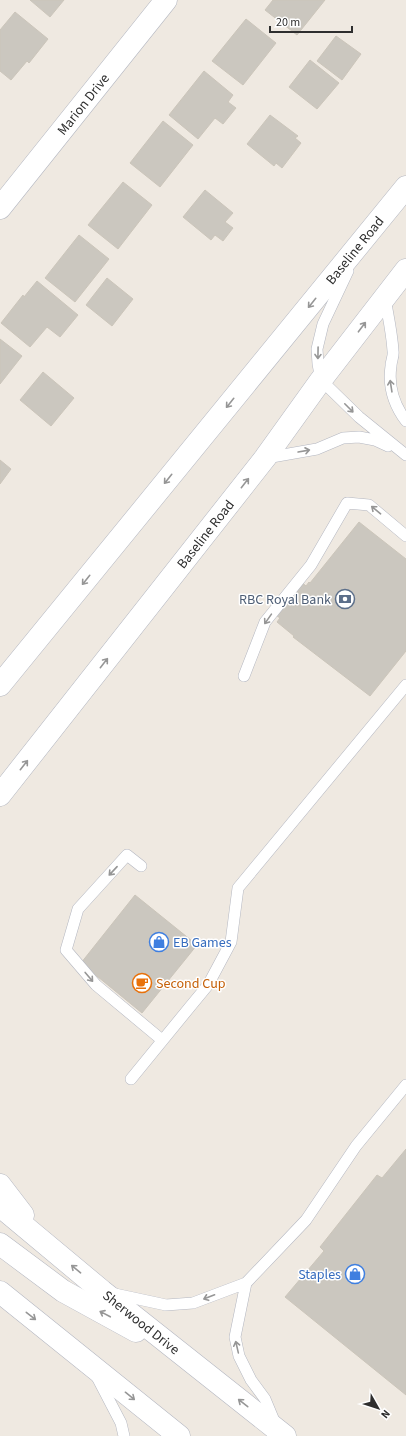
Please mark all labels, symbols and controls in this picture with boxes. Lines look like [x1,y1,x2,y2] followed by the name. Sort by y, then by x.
[270,8,352,34] scale bar
[276,14,300,31] text: 20 m
[53,69,115,140] street label: Marion Drive
[321,212,389,289] street label: Baseline Road
[308,297,317,308] one-way arrow
[357,321,366,332] one-way arrow
[314,346,322,359] one-way arrow
[387,380,395,393] one-way arrow
[226,398,235,409] one-way arrow
[344,403,354,413] one-way arrow
[297,447,310,455] one-way arrow
[164,474,173,485] one-way arrow
[241,478,250,489] one-way arrow
[173,496,239,573] street label: Baseline Road
[371,506,382,515] one-way arrow
[81,574,90,585] one-way arrow
[334,588,356,610] bank icon: RBC Royal Bank
[239,590,331,610] place label: RBC Royal Bank
[264,613,272,624] one-way arrow
[100,657,109,668] one-way arrow
[20,759,28,770] one-way arrow
[108,866,117,876] one-way arrow
[148,931,170,953] shop icon: EB Games
[173,933,232,953] place label: EB Games
[85,972,94,983] one-way arrow
[131,972,153,994] cafe icon: Second Cup
[156,974,226,994] place label: Second Cup
[344,1263,366,1285] shop icon: Staples
[71,1265,82,1274] one-way arrow
[298,1265,341,1285] place label: Staples
[98,1286,184,1360] street label: Sherwood Drive
[204,1294,216,1302] one-way arrow
[99,1309,111,1317] one-way arrow
[25,1312,36,1321] one-way arrow
[232,1340,240,1353] one-way arrow
[358,1388,398,1428] north arrow
[124,1392,135,1401] one-way arrow
[238,1399,249,1407] one-way arrow
[377,1406,394,1422] text: N

